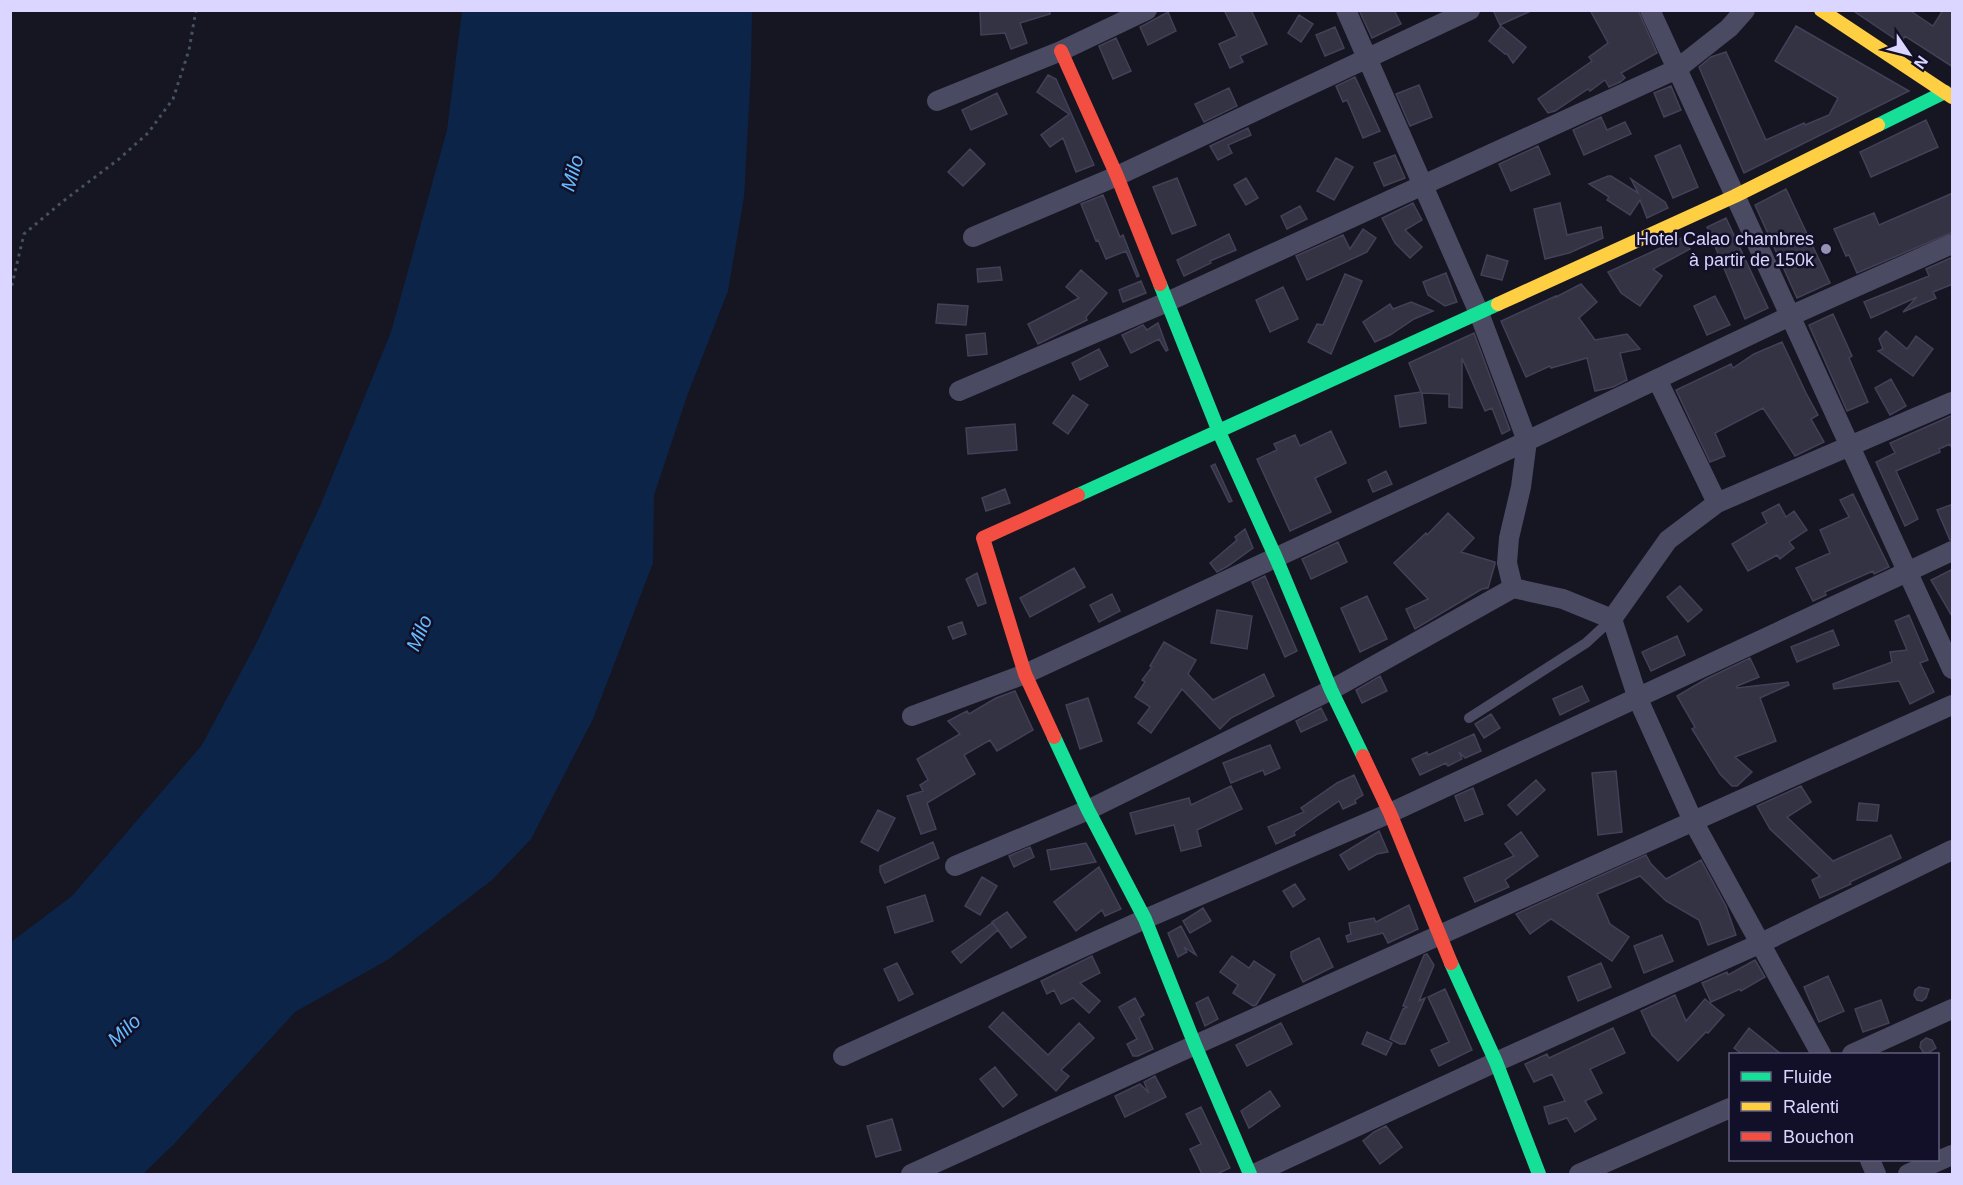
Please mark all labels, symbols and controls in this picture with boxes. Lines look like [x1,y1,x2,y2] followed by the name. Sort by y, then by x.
[1879,24,1939,84] north arrow
[1911,53,1931,72] text: N
[556,152,588,194] water label: Milo
[1636,229,1815,270] place label: Hotel Calao chambres à partir de 150k
[1819,242,1833,256] marker: Hotel Calao chambres à partir de 150k
[402,612,436,654] water label: Milo
[103,1009,145,1051] water label: Milo
[1729,1053,1939,1161] legend
[1783,1067,1832,1087] text: Fluide
[1783,1097,1839,1117] text: Ralenti
[1783,1127,1854,1147] text: Bouchon

